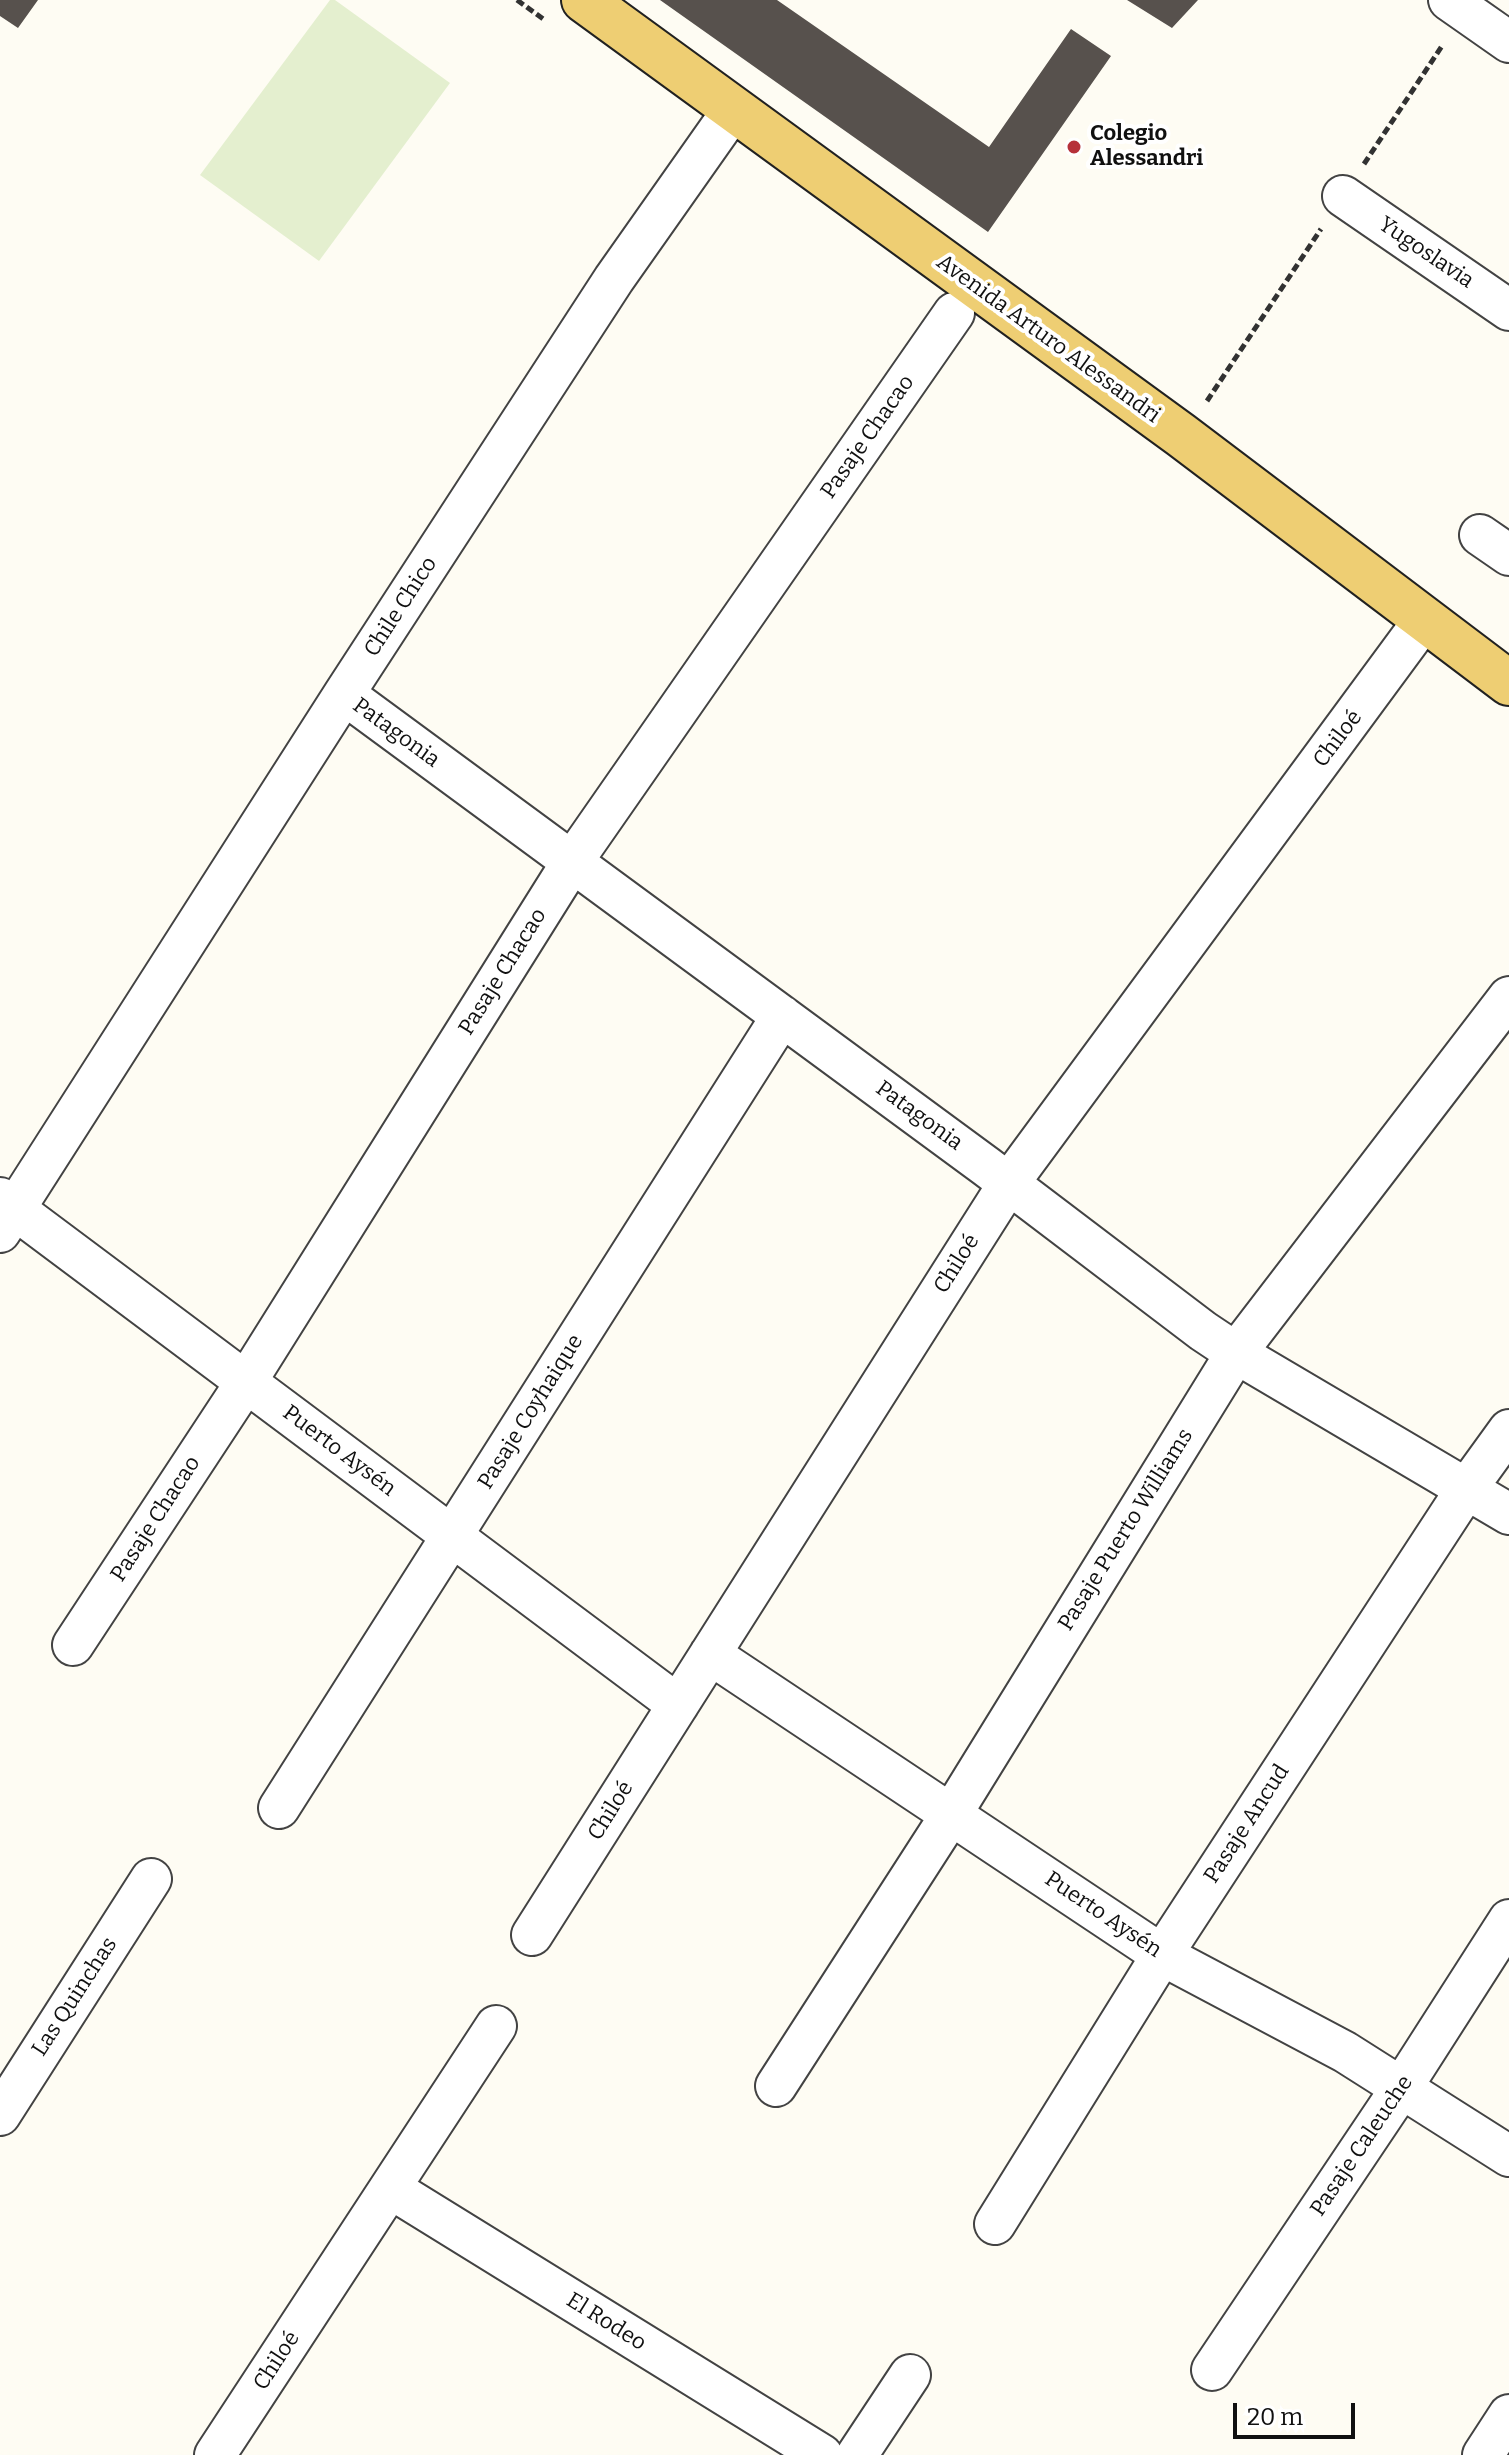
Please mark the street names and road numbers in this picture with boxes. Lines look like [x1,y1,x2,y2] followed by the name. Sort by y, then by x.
[1373,212,1479,294] street label: Yugoslavia
[931,249,1165,429] street label: Avenida Arturo Alessandri
[816,370,920,504] street label: Pasaje Chacao
[359,552,443,662] street label: Chile Chico
[347,693,445,773] street label: Patagonia
[1308,705,1368,773] street label: Chiloé
[454,904,552,1040] street label: Pasaje Chacao
[870,1076,968,1156] street label: Patagonia
[929,1230,985,1298] street label: Chiloé
[473,1330,589,1494] street label: Pasaje Coyhaique
[277,1400,401,1502] street label: Puerto Aysén
[1053,1424,1199,1636] street label: Pasaje Puerto Williams
[106,1451,206,1587] street label: Pasaje Chacao
[1199,1760,1295,1888] street label: Pasaje Ancud
[583,1777,639,1845] street label: Chiloé
[1040,1866,1166,1964] street label: Puerto Aysén
[27,1933,123,2061] street label: Las Quinchas
[1305,2071,1419,2221] street label: Pasaje Caleuche
[561,2287,651,2357] street label: El Rodeo
[248,2327,306,2395] street label: Chiloé

